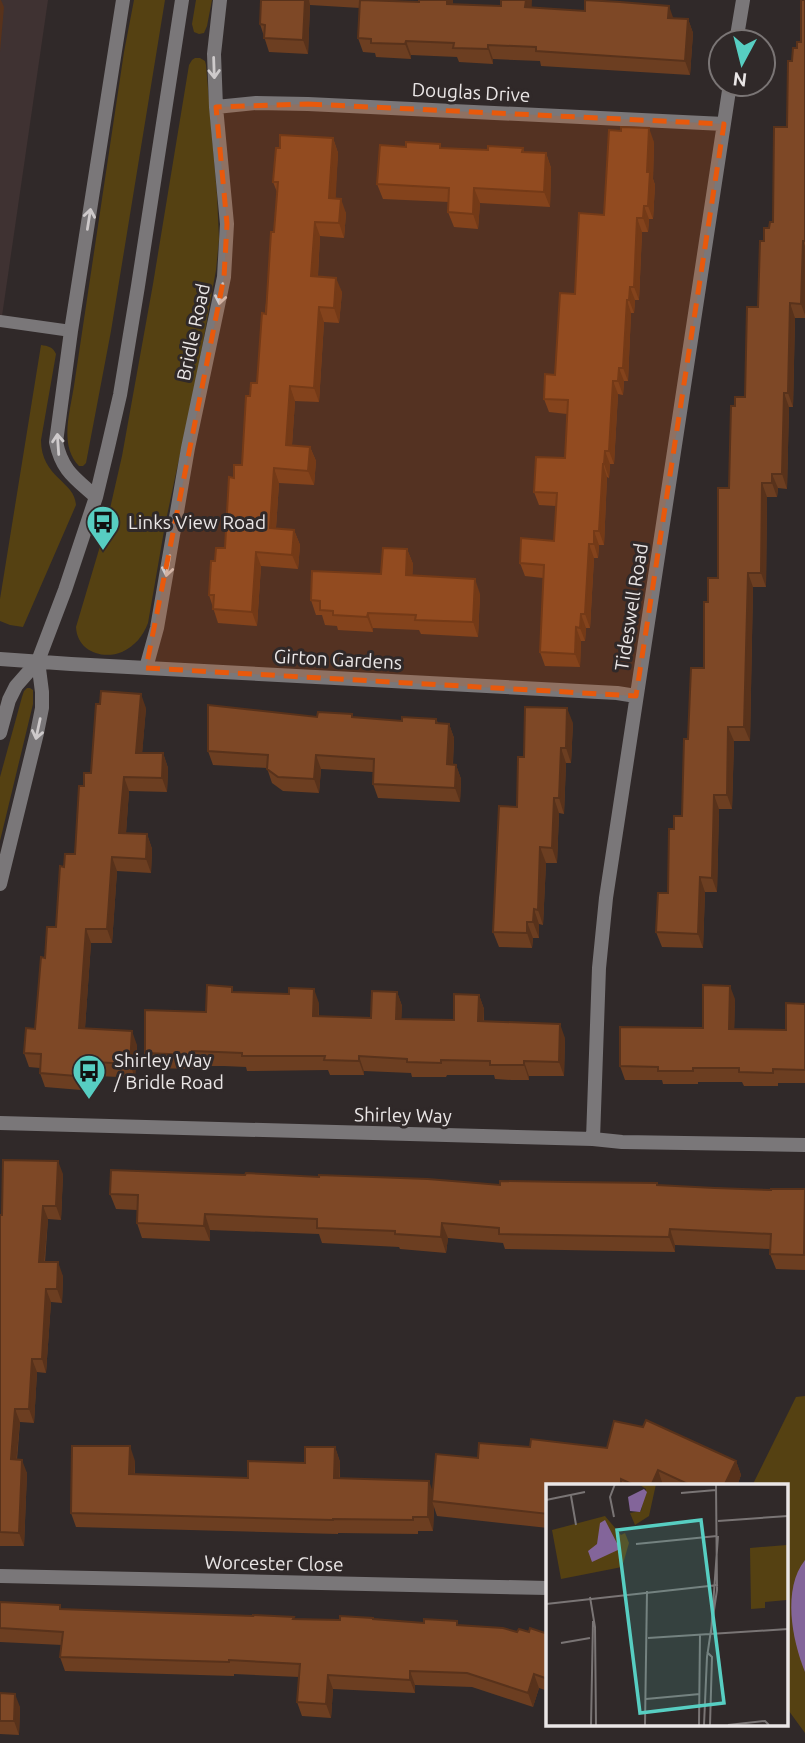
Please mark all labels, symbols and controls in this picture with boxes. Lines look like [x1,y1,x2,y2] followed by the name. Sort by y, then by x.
[707,28,777,98] north arrow
[208,56,221,79] one-way arrow
[732,68,748,92] text: N
[411,78,531,106] street label: Douglas Drive
[82,208,95,231] one-way arrow
[172,281,214,383] street label: Bridle Road
[214,282,227,305] one-way arrow
[51,433,64,456] one-way arrow
[84,503,122,552] bus stop icon: Links View Road
[128,511,266,533] place label: Links View Road
[610,542,652,672] street label: Tideswell Road
[161,554,174,577] one-way arrow
[273,645,403,673] street label: Girton Gardens
[30,717,44,740] one-way arrow
[113,1049,224,1093] place label: Shirley Way / Bridle Road
[70,1052,108,1101] bus stop icon: Shirley Way / Bridle Road
[354,1103,452,1127] street label: Shirley Way
[546,1484,788,1726] inset map
[204,1551,344,1575] street label: Worcester Close

